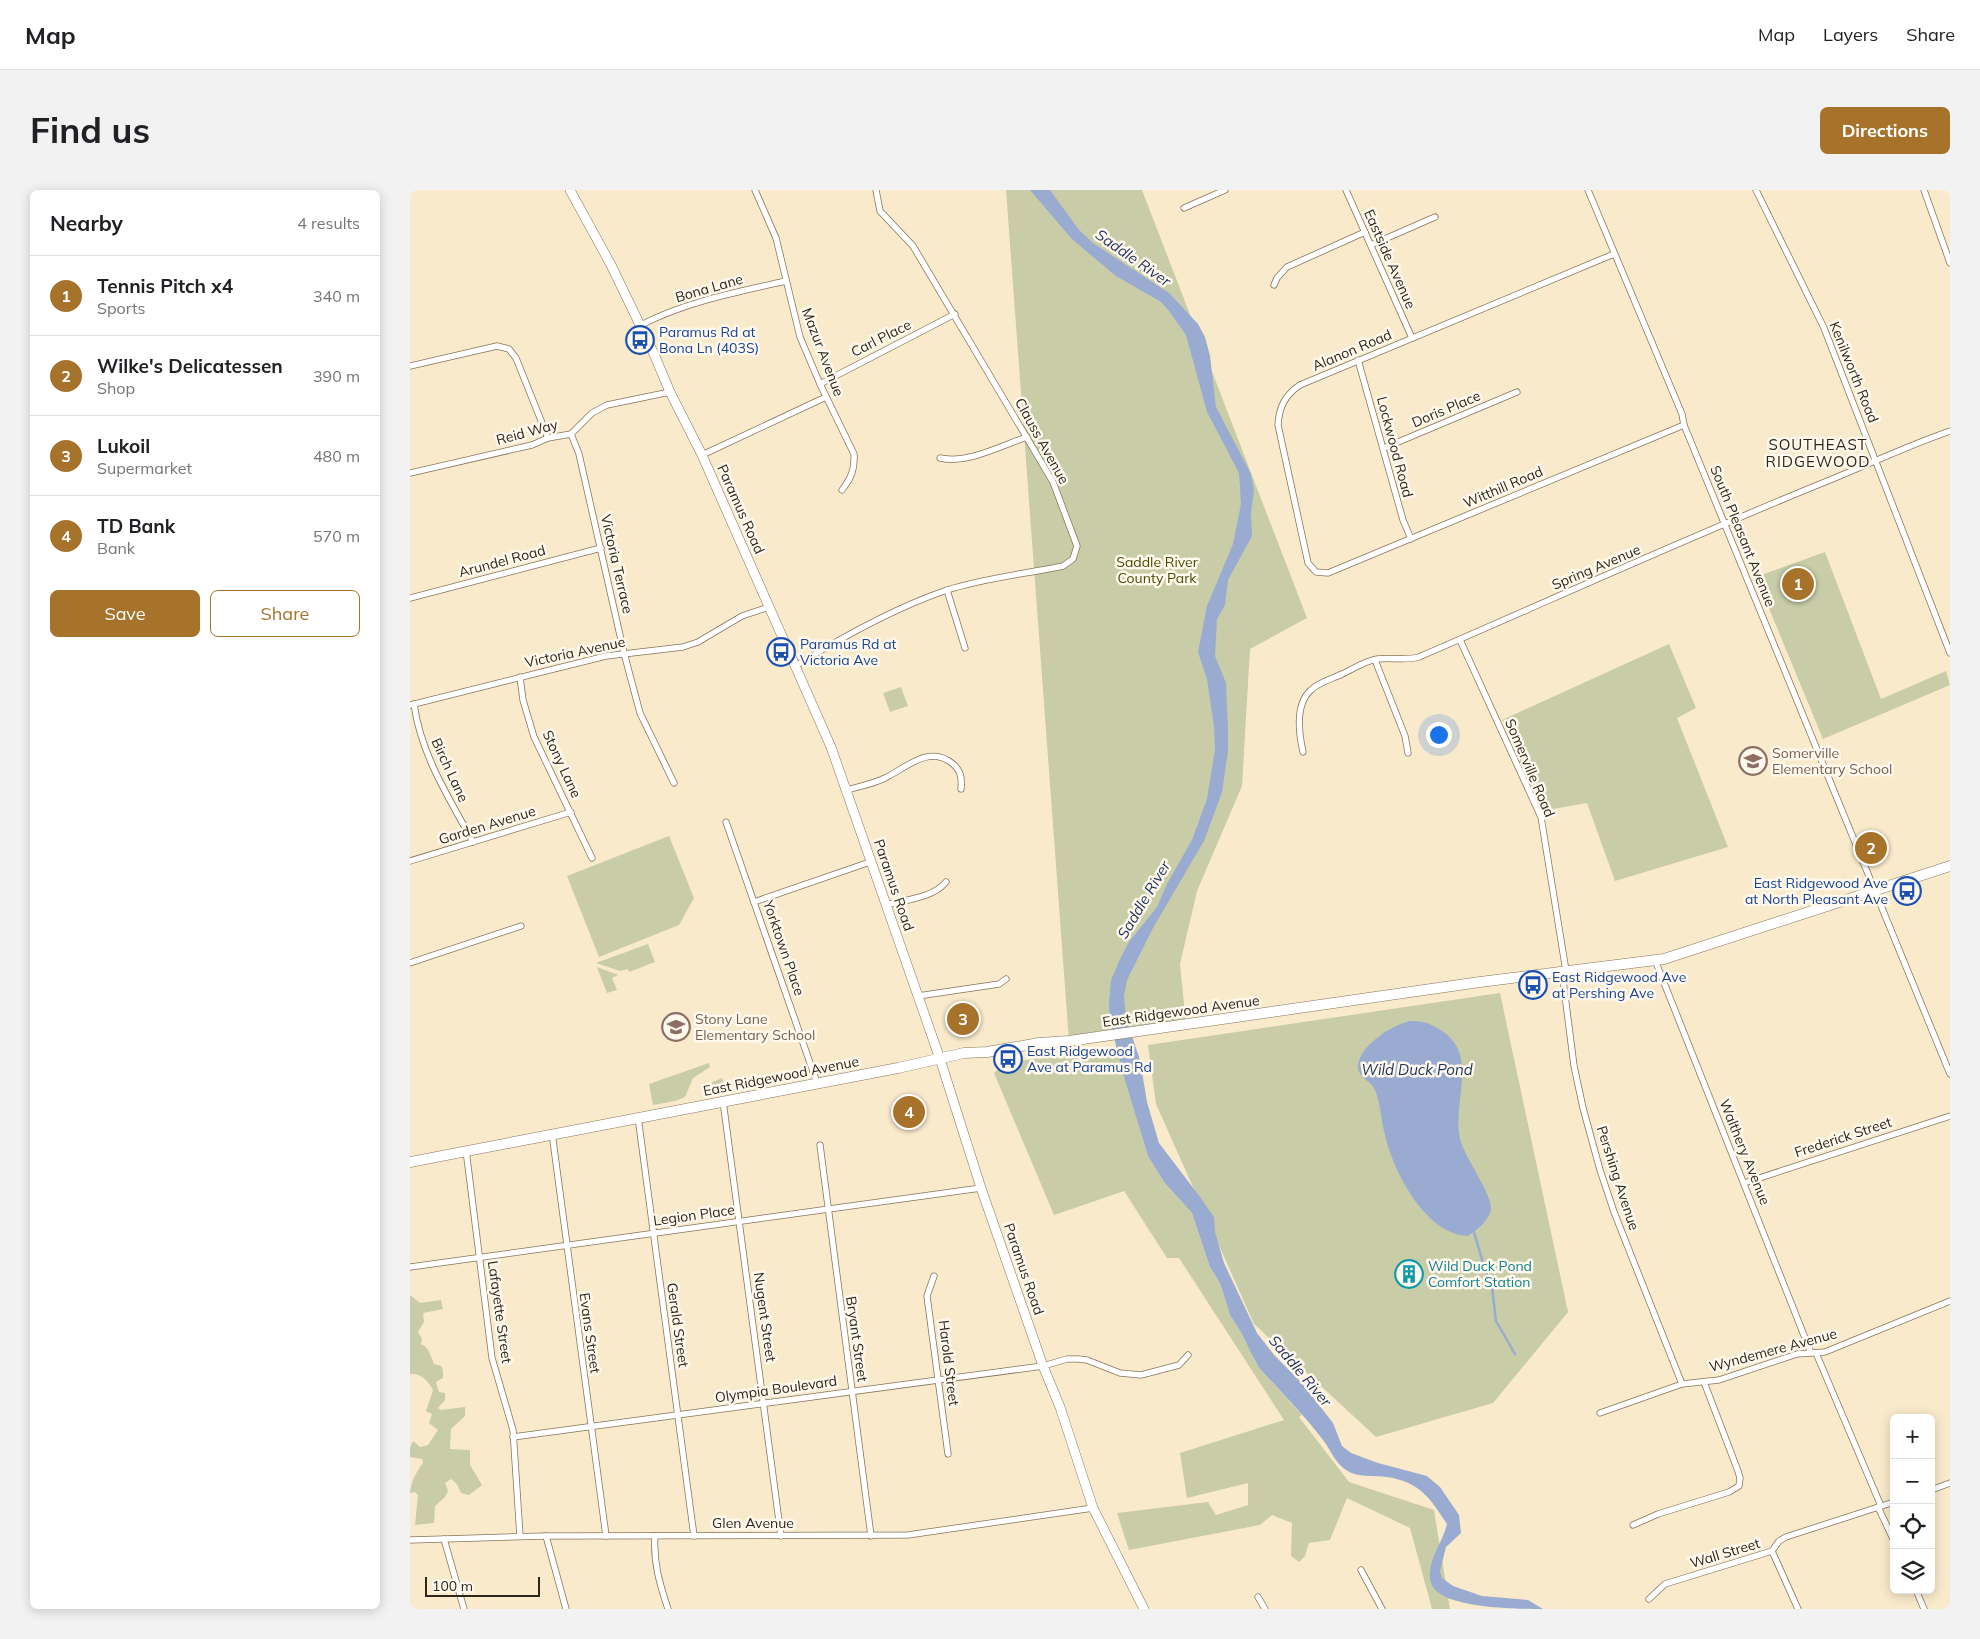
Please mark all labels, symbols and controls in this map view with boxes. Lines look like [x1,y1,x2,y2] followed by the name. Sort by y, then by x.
[25,20,76,50] text: Map
[1758,23,1795,46] text: Map
[1823,23,1878,46] text: Layers
[1906,23,1955,46] text: Share
[1820,107,1950,154] button: Directions
[30,108,150,152] text: Find us
[1360,206,1420,312] street label: Eastside Avenue
[50,210,123,236] text: Nearby
[297,213,360,233] text: 4 results
[1092,225,1175,291] water label: Saddle River
[673,270,745,306] street label: Bona Lane
[97,274,233,298] text: Tennis Pitch x4
[61,286,71,306] text: 1
[313,286,360,306] text: 340 m
[97,298,145,318] text: Sports
[798,305,848,399] street label: Mazur Avenue
[848,315,914,361] street label: Carl Place
[1825,319,1883,425] street label: Kenilworth Road
[659,323,759,357] place label: Paramus Rd at Bona Ln (403S)
[625,325,655,355] bus stop icon: Paramus Rd at Bona Ln (403S)
[1310,325,1394,375] street label: Alanon Road
[97,354,283,378] text: Wilke's Delicatessen
[61,366,71,386] text: 2
[313,366,360,386] text: 390 m
[97,378,135,398] text: Shop
[1409,387,1483,431] street label: Doris Place
[1373,394,1417,500] street label: Lockwood Road
[1011,395,1073,487] street label: Clauss Avenue
[494,415,560,449] street label: Reid Way
[97,434,150,458] text: Lukoil
[1766,435,1870,471] district label: SOUTHEAST RIDGEWOOD
[61,446,71,466] text: 3
[313,446,360,466] text: 480 m
[97,458,192,478] text: Supermarket
[713,462,769,556] street label: Paramus Road
[1460,462,1546,512] street label: Witthill Road
[1706,463,1780,609] street label: South Pleasant Avenue
[597,513,637,615] street label: Victoria Terrace
[97,514,175,538] text: TD Bank
[61,526,71,546] text: 4
[313,526,360,546] text: 570 m
[97,538,135,558] text: Bank
[1549,540,1643,594] street label: Spring Avenue
[457,541,547,581] street label: Arundel Road
[1116,553,1199,587] park label: Saddle River County Park
[1782,565,1814,603] pin: 1
[50,590,200,637] button: Save
[210,590,360,637] button: Share
[523,633,627,671] street label: Victoria Avenue
[800,635,897,669] place label: Paramus Rd at Victoria Ave
[766,637,796,667] bus stop icon: Paramus Rd at Victoria Ave
[1501,716,1559,820] street label: Somerville Road
[1426,722,1452,748] your location
[539,727,585,801] street label: Stony Lane
[427,735,473,805] street label: Birch Lane
[1772,744,1892,778] place label: Somerville Elementary School
[1738,746,1768,776] school or university icon: Somerville Elementary School
[436,802,538,848] street label: Garden Avenue
[1855,829,1887,867] pin: 2
[870,837,918,933] street label: Paramus Road
[1113,857,1175,942] water label: Saddle River
[1745,874,1888,908] place label: East Ridgewood Ave at North Pleasant Ave
[1892,876,1922,906] bus stop icon: East Ridgewood Ave at North Pleasant Ave
[759,897,809,998] street label: Yorktown Place
[1552,968,1686,1002] place label: East Ridgewood Ave at Pershing Ave
[1518,970,1548,1000] bus stop icon: East Ridgewood Ave at Pershing Ave
[1101,991,1261,1031] street label: East Ridgewood Avenue
[947,1000,979,1038] pin: 3
[695,1010,815,1044] place label: Stony Lane Elementary School
[661,1012,691,1042] school or university icon: Stony Lane Elementary School
[1027,1042,1152,1076] place label: East Ridgewood Ave at Paramus Rd
[993,1044,1023,1074] bus stop icon: East Ridgewood Ave at Paramus Rd
[702,1052,860,1100] street label: East Ridgewood Avenue
[1361,1060,1473,1079] water label: Wild Duck Pond
[893,1093,925,1131] pin: 4
[1716,1096,1774,1208] street label: Walthery Avenue
[1792,1113,1894,1161] street label: Frederick Street
[1593,1123,1643,1233] street label: Pershing Avenue
[652,1200,736,1230] street label: Legion Place
[1000,1221,1048,1317] street label: Paramus Road
[1428,1257,1532,1291] place label: Wild Duck Pond Comfort Station
[1394,1259,1424,1289] building icon: Wild Duck Pond Comfort Station
[484,1260,516,1365] street label: Lafayette Street
[750,1271,780,1363] street label: Nugent Street
[663,1281,693,1369] street label: Gerald Street
[575,1291,605,1375] street label: Evans Street
[842,1295,872,1383] street label: Bryant Street
[935,1319,963,1407] street label: Harold Street
[1707,1324,1839,1376] street label: Wyndemere Avenue
[1265,1331,1336,1411] water label: Saddle River
[714,1372,838,1406] street label: Olympia Boulevard
[1890,1414,1935,1594] map controls
[1890,1414,1935,1459] button: +
[1890,1459,1935,1504] button: −
[1890,1504,1935,1549] button: locate
[712,1514,794,1532] street label: Glen Avenue
[1688,1534,1762,1572] street label: Wall Street
[1890,1549,1935,1594] button: layers
[425,1574,540,1597] scale bar
[432,1577,473,1595] text: 100 m

